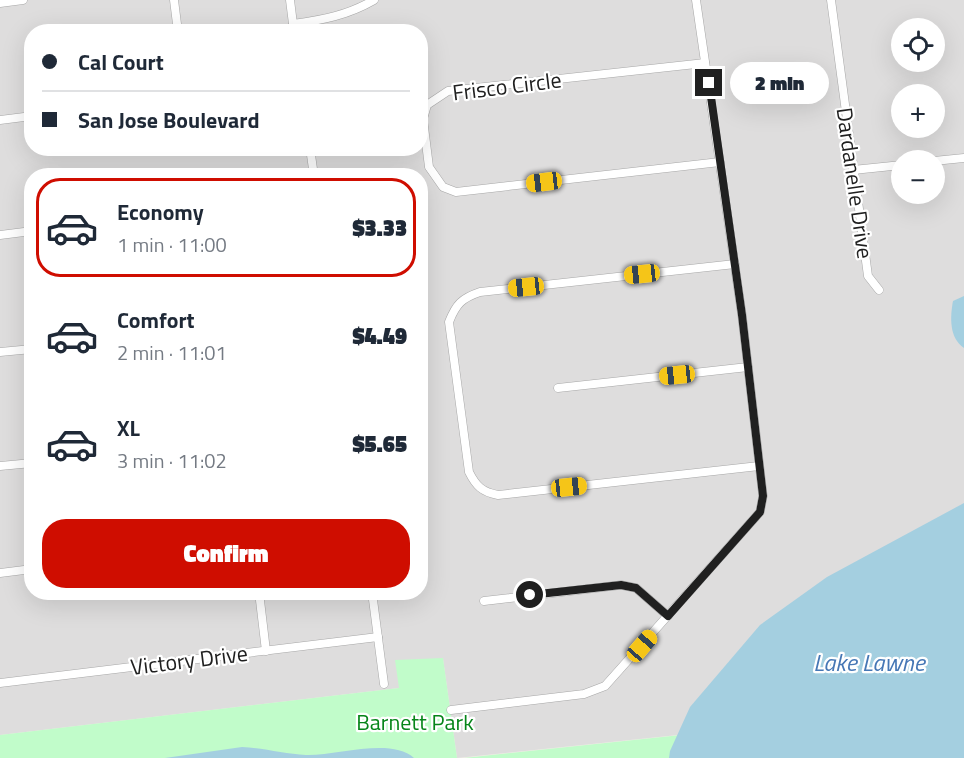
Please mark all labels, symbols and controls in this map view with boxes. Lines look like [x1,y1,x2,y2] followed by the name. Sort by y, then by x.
[891,18,945,204] map controls
[891,18,945,72] button: locate
[78,45,164,79] text: Cal Court
[451,62,563,110] street label: Frisco Circle
[730,62,829,104] callout: 2 min
[755,67,804,98] text: 2 min
[695,69,722,96] route end
[891,84,945,138] button: +
[78,103,260,137] text: San Jose Boulevard
[828,105,882,261] street label: Dardanelle Drive
[891,150,945,204] button: −
[525,171,563,193] car
[117,195,204,229] text: Economy
[45,201,99,255] icon: car
[352,211,407,245] text: $3.33
[117,229,227,260] text: 1 min · 11:00
[623,263,661,285] car
[507,276,545,298] car
[117,303,195,337] text: Comfort
[45,309,99,363] icon: car
[352,319,407,353] text: $4.49
[117,337,227,368] text: 2 min · 11:01
[658,364,696,386] car
[117,411,140,445] text: XL
[45,417,99,471] icon: car
[352,427,407,461] text: $5.65
[117,445,227,476] text: 3 min · 11:02
[550,476,588,498] car
[42,519,410,588] button: Confirm
[516,581,543,608] route start
[623,627,661,665] car
[128,636,250,684] street label: Victory Drive
[813,644,927,680] water label: Lake Lawne
[356,705,474,739] park label: Barnett Park

